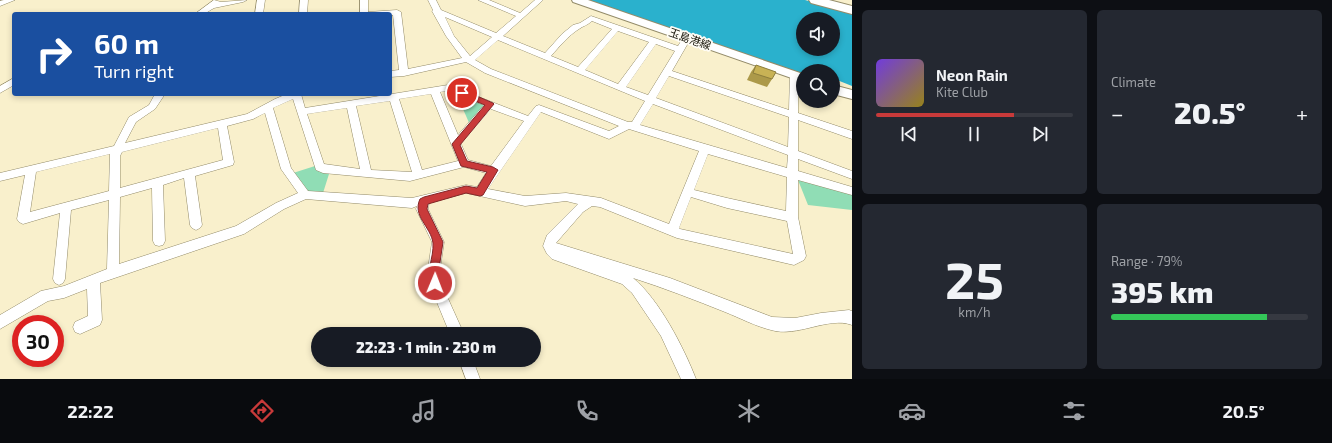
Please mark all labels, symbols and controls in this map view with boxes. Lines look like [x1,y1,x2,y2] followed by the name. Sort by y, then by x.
[796,12,840,108] map controls
[796,12,840,56] button: sound
[667,25,713,52] street label: 玉島港線
[94,26,159,60] text: 60 m
[28,28,80,80] icon: right
[94,60,174,82] text: Turn right
[796,64,840,108] button: search
[936,66,1008,84] text: Neon Rain
[1111,74,1156,90] text: Climate
[445,76,479,110] pin
[451,82,473,104] icon: arrive
[936,84,988,100] text: Kite Club
[1174,94,1246,130] text: 20.5°
[1111,100,1124,126] text: −
[1296,100,1308,126] text: +
[898,123,920,145] icon: previous
[963,123,985,145] icon: pause
[1029,123,1051,145] icon: next
[945,247,1004,309] text: 25
[1111,253,1183,269] text: Range · 79%
[414,262,456,304] position arrow
[1111,273,1213,309] text: 395 km
[958,304,991,320] text: km/h
[12,315,64,367] speed limit sign: 30
[356,338,496,356] text: 22:23 · 1 min · 230 m
[248,397,276,425] icon: directions
[410,397,438,425] icon: music
[573,397,601,425] icon: phone
[735,397,763,425] icon: climate
[898,397,926,425] icon: car
[1060,397,1088,425] icon: filters
[67,400,114,422] text: 22:22
[1222,400,1265,422] text: 20.5°

